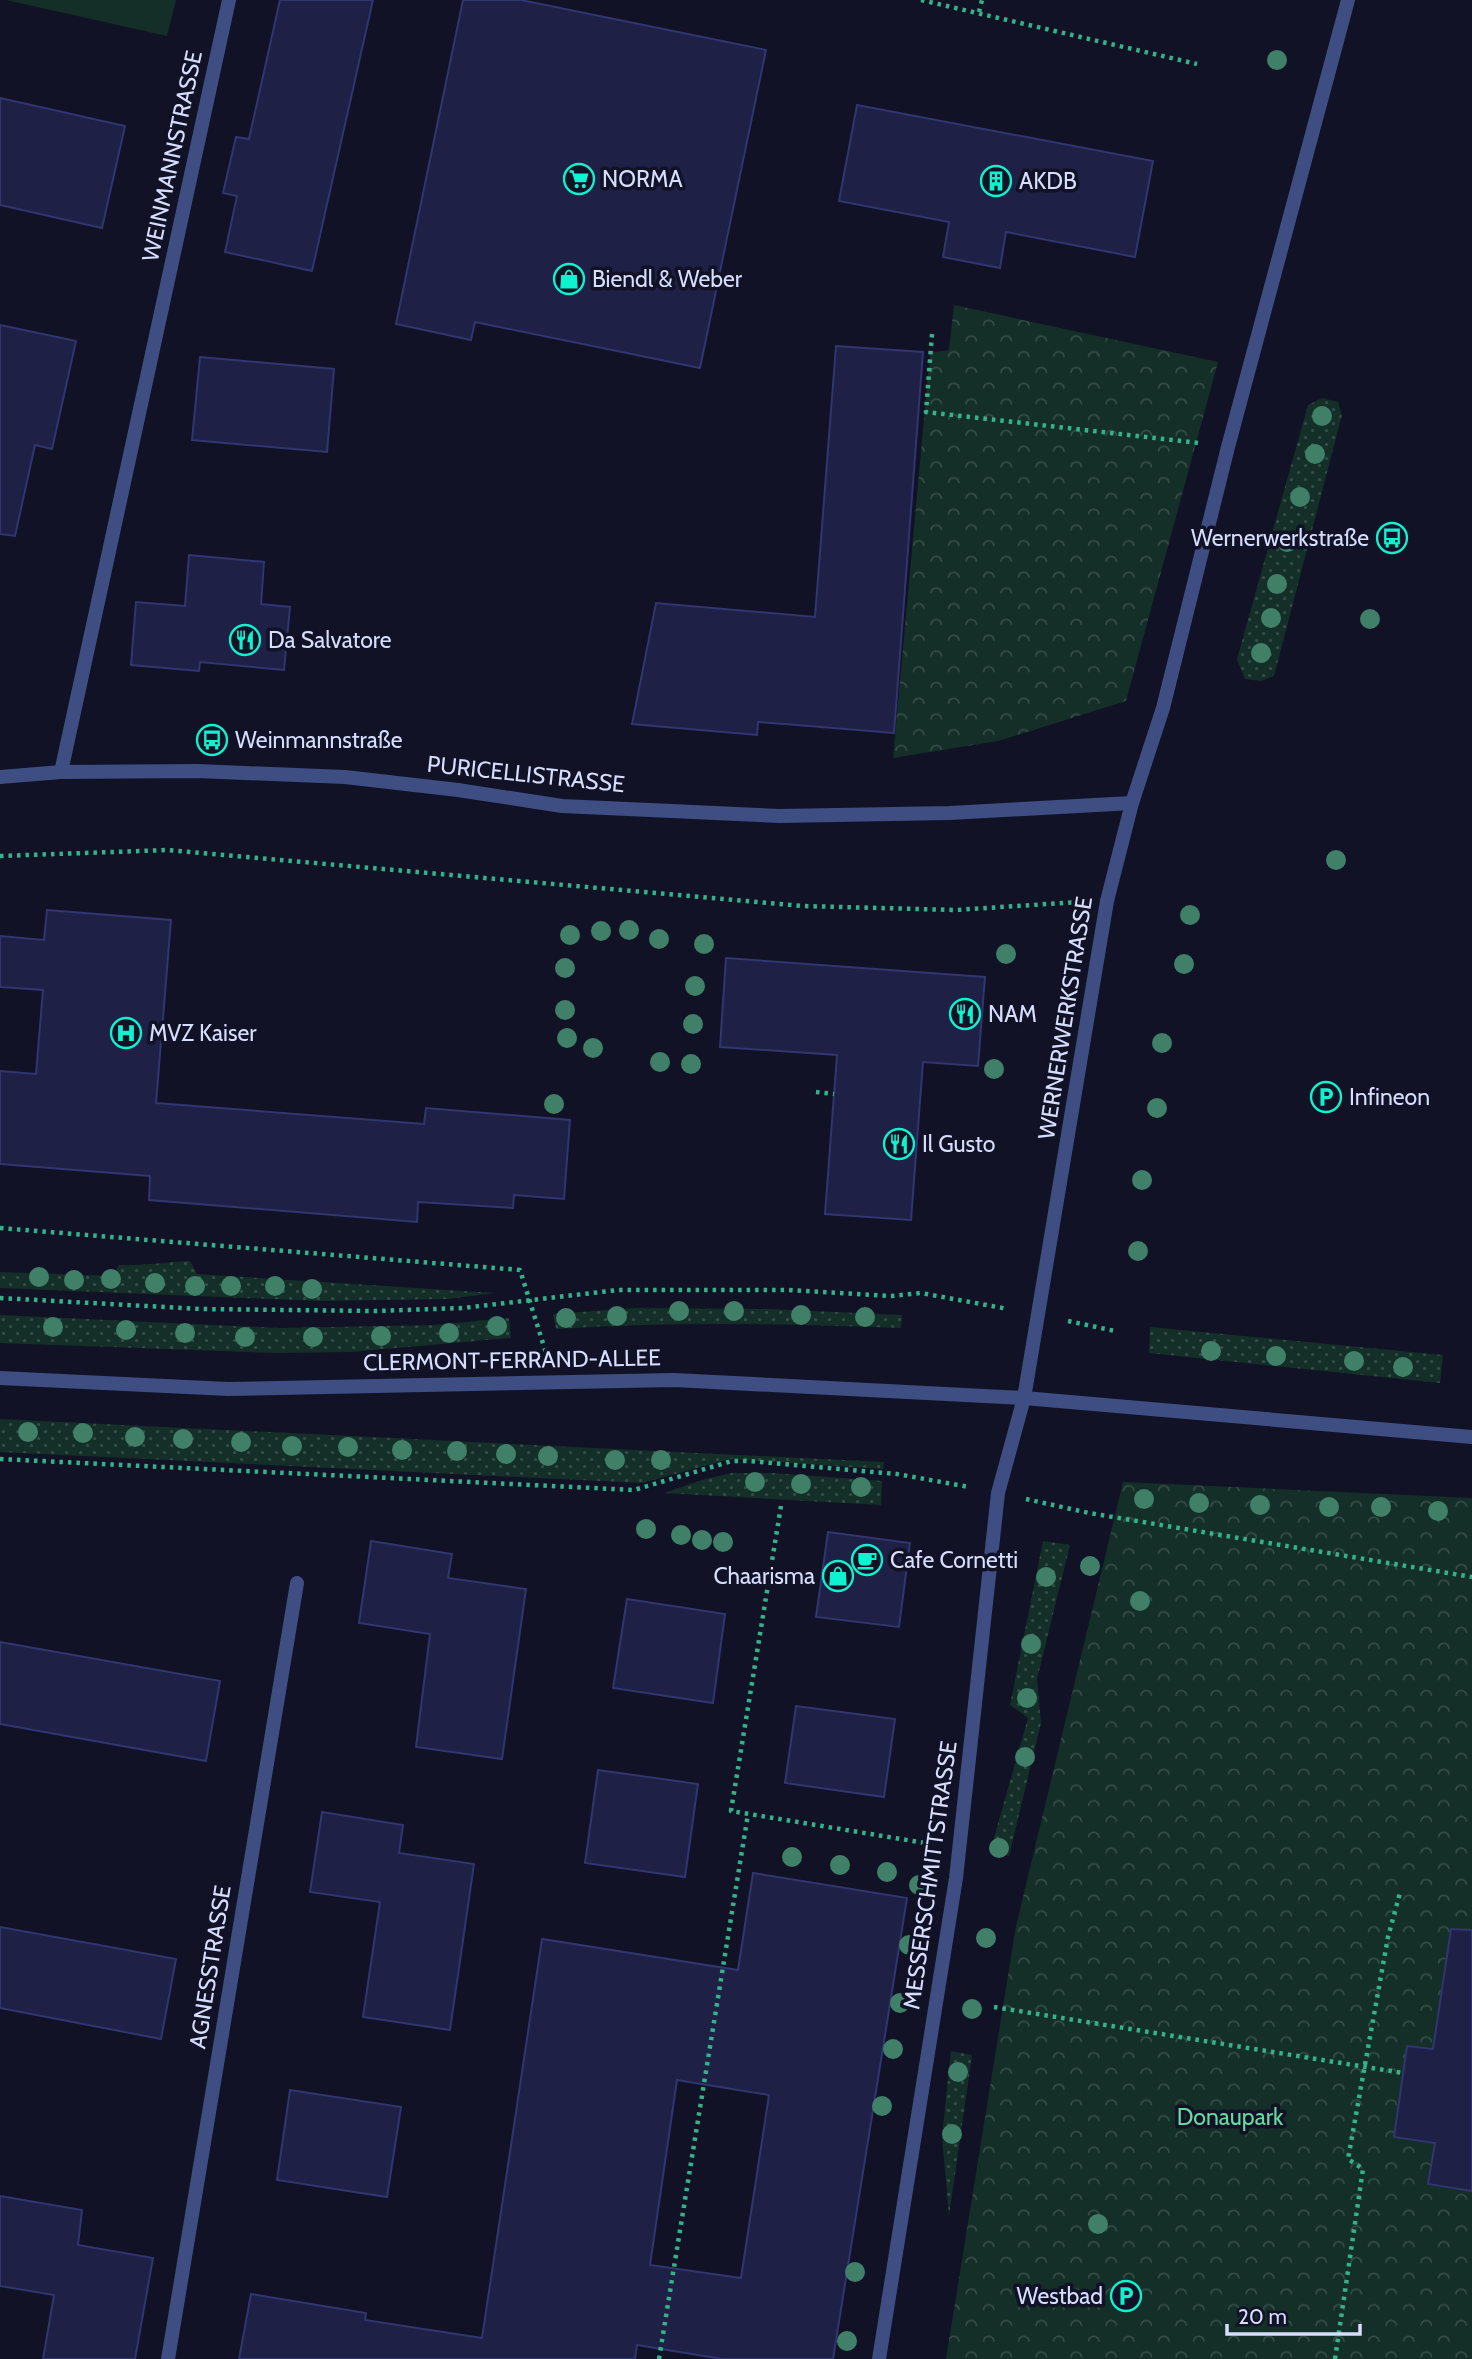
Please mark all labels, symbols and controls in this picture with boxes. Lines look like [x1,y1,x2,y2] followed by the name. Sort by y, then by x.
[136,48,208,264] street label: WEINMANNSTRASSE
[562,162,596,196] supermarket icon: NORMA
[979,164,1013,198] building icon: AKDB
[602,165,683,193] place label: NORMA
[1019,167,1077,195] place label: AKDB
[552,262,586,296] shop icon: Biendl & Weber
[592,265,743,293] place label: Biendl & Weber
[1375,521,1409,555] bus stop icon: Wernerwerkstraße
[1191,524,1369,552] place label: Wernerwerkstraße
[228,623,262,657] restaurant icon: Da Salvatore
[268,626,392,654] place label: Da Salvatore
[195,723,229,757] bus stop icon: Weinmannstraße
[235,726,403,754] place label: Weinmannstraße
[426,750,626,798] street label: PURICELLISTRASSE
[1032,894,1098,1142] street label: WERNERWERKSTRASSE
[948,997,982,1031] restaurant icon: NAM
[988,1000,1037,1028] place label: NAM
[109,1016,143,1050] hospital icon: MVZ Kaiser
[149,1019,257,1047] place label: MVZ Kaiser
[1309,1080,1343,1114] parking icon: Infineon
[1349,1083,1430,1111] place label: Infineon
[882,1127,916,1161] restaurant icon: Il Gusto
[922,1130,995,1158] place label: Il Gusto
[363,1343,661,1377] street label: CLERMONT-FERRAND-ALLEE
[850,1543,884,1577] cafe icon: Cafe Cornetti
[890,1546,1018,1574] place label: Cafe Cornetti
[821,1559,855,1593] shop icon: Chaarisma
[713,1562,815,1590] place label: Chaarisma
[897,1739,963,2011] street label: MESSERSCHMITTSTRASSE
[183,1883,237,2051] street label: AGNESSTRASSE
[1177,2103,1284,2131] park label: Donaupark
[1109,2279,1143,2313] parking icon: Westbad
[1017,2282,1103,2310] place label: Westbad
[1227,2292,1360,2336] scale bar
[1238,2304,1287,2329] text: 20 m

